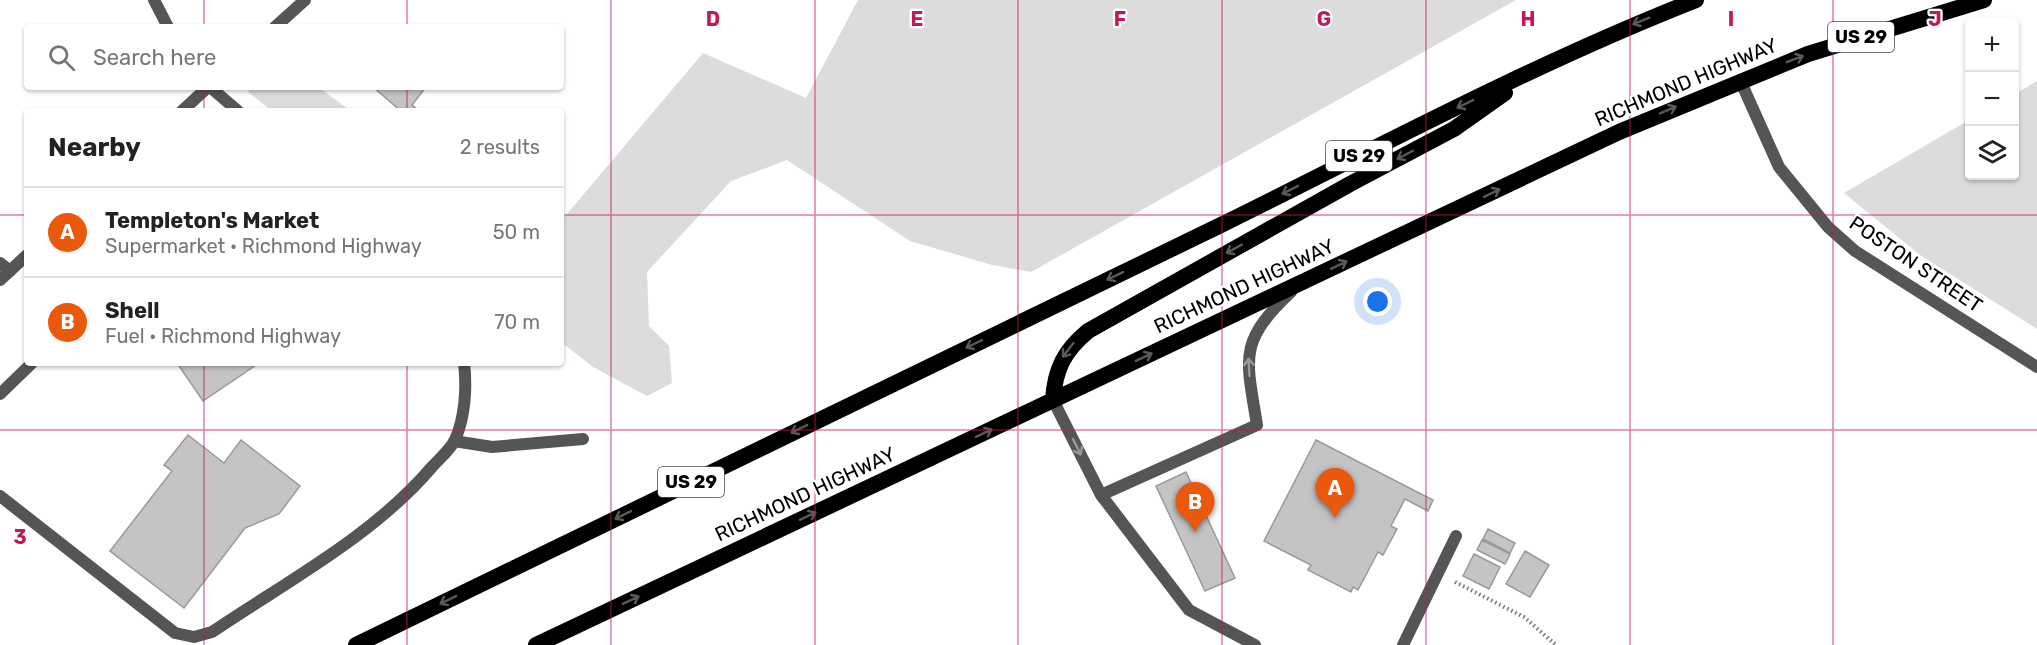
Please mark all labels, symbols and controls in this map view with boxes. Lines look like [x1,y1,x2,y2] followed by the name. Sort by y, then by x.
[706,7,720,31] text: D
[911,7,923,31] text: E
[1114,7,1126,31] text: F
[1317,7,1331,31] text: G
[1521,7,1535,31] text: H
[1728,7,1734,31] text: I
[1928,7,1942,31] text: J
[1633,17,1651,28] one-way arrow
[1965,18,2019,180] map controls
[1965,18,2019,72] button: +
[1828,22,1894,52] road number: US 29
[24,24,564,90] search box
[1591,33,1781,131] street label: RICHMOND HIGHWAY
[45,41,78,74] icon: search
[93,44,216,71] text: Search here
[1785,53,1804,64] one-way arrow
[1965,72,2019,126] button: −
[1456,99,1474,111] one-way arrow
[1659,104,1677,116] one-way arrow
[1965,126,2019,180] button: layers
[48,132,141,163] text: Nearby
[460,135,540,159] text: 2 results
[1326,141,1392,171] road number: US 29
[1397,149,1414,161] one-way arrow
[1281,185,1299,197] one-way arrow
[1482,186,1500,198] one-way arrow
[105,207,319,234] text: Templeton's Market
[1845,211,1987,318] street label: POSTON STREET
[60,220,75,244] text: A
[493,220,540,244] text: 50 m
[105,234,422,258] text: Supermarket · Richmond Highway
[1150,234,1338,338] street label: RICHMOND HIGHWAY
[1226,243,1243,255] one-way arrow
[1330,258,1348,270] one-way arrow
[1106,270,1124,282] one-way arrow
[1363,287,1392,316] your location
[105,297,160,324] text: Shell
[60,310,75,334] text: B
[494,310,540,334] text: 70 m
[105,324,341,348] text: Fuel · Richmond Highway
[965,338,983,350] one-way arrow
[1062,342,1075,358] one-way arrow
[1134,350,1152,362] one-way arrow
[1243,357,1254,377] one-way arrow
[790,424,808,436] one-way arrow
[974,426,992,438] one-way arrow
[1072,438,1083,456] one-way arrow
[711,442,899,546] street label: RICHMOND HIGHWAY
[658,467,724,497] road number: US 29
[1316,468,1354,518] pin: A
[1176,482,1214,532] pin: B
[615,509,633,521] one-way arrow
[798,510,816,522] one-way arrow
[13,525,27,549] text: 3
[622,593,640,605] one-way arrow
[439,595,457,607] one-way arrow

